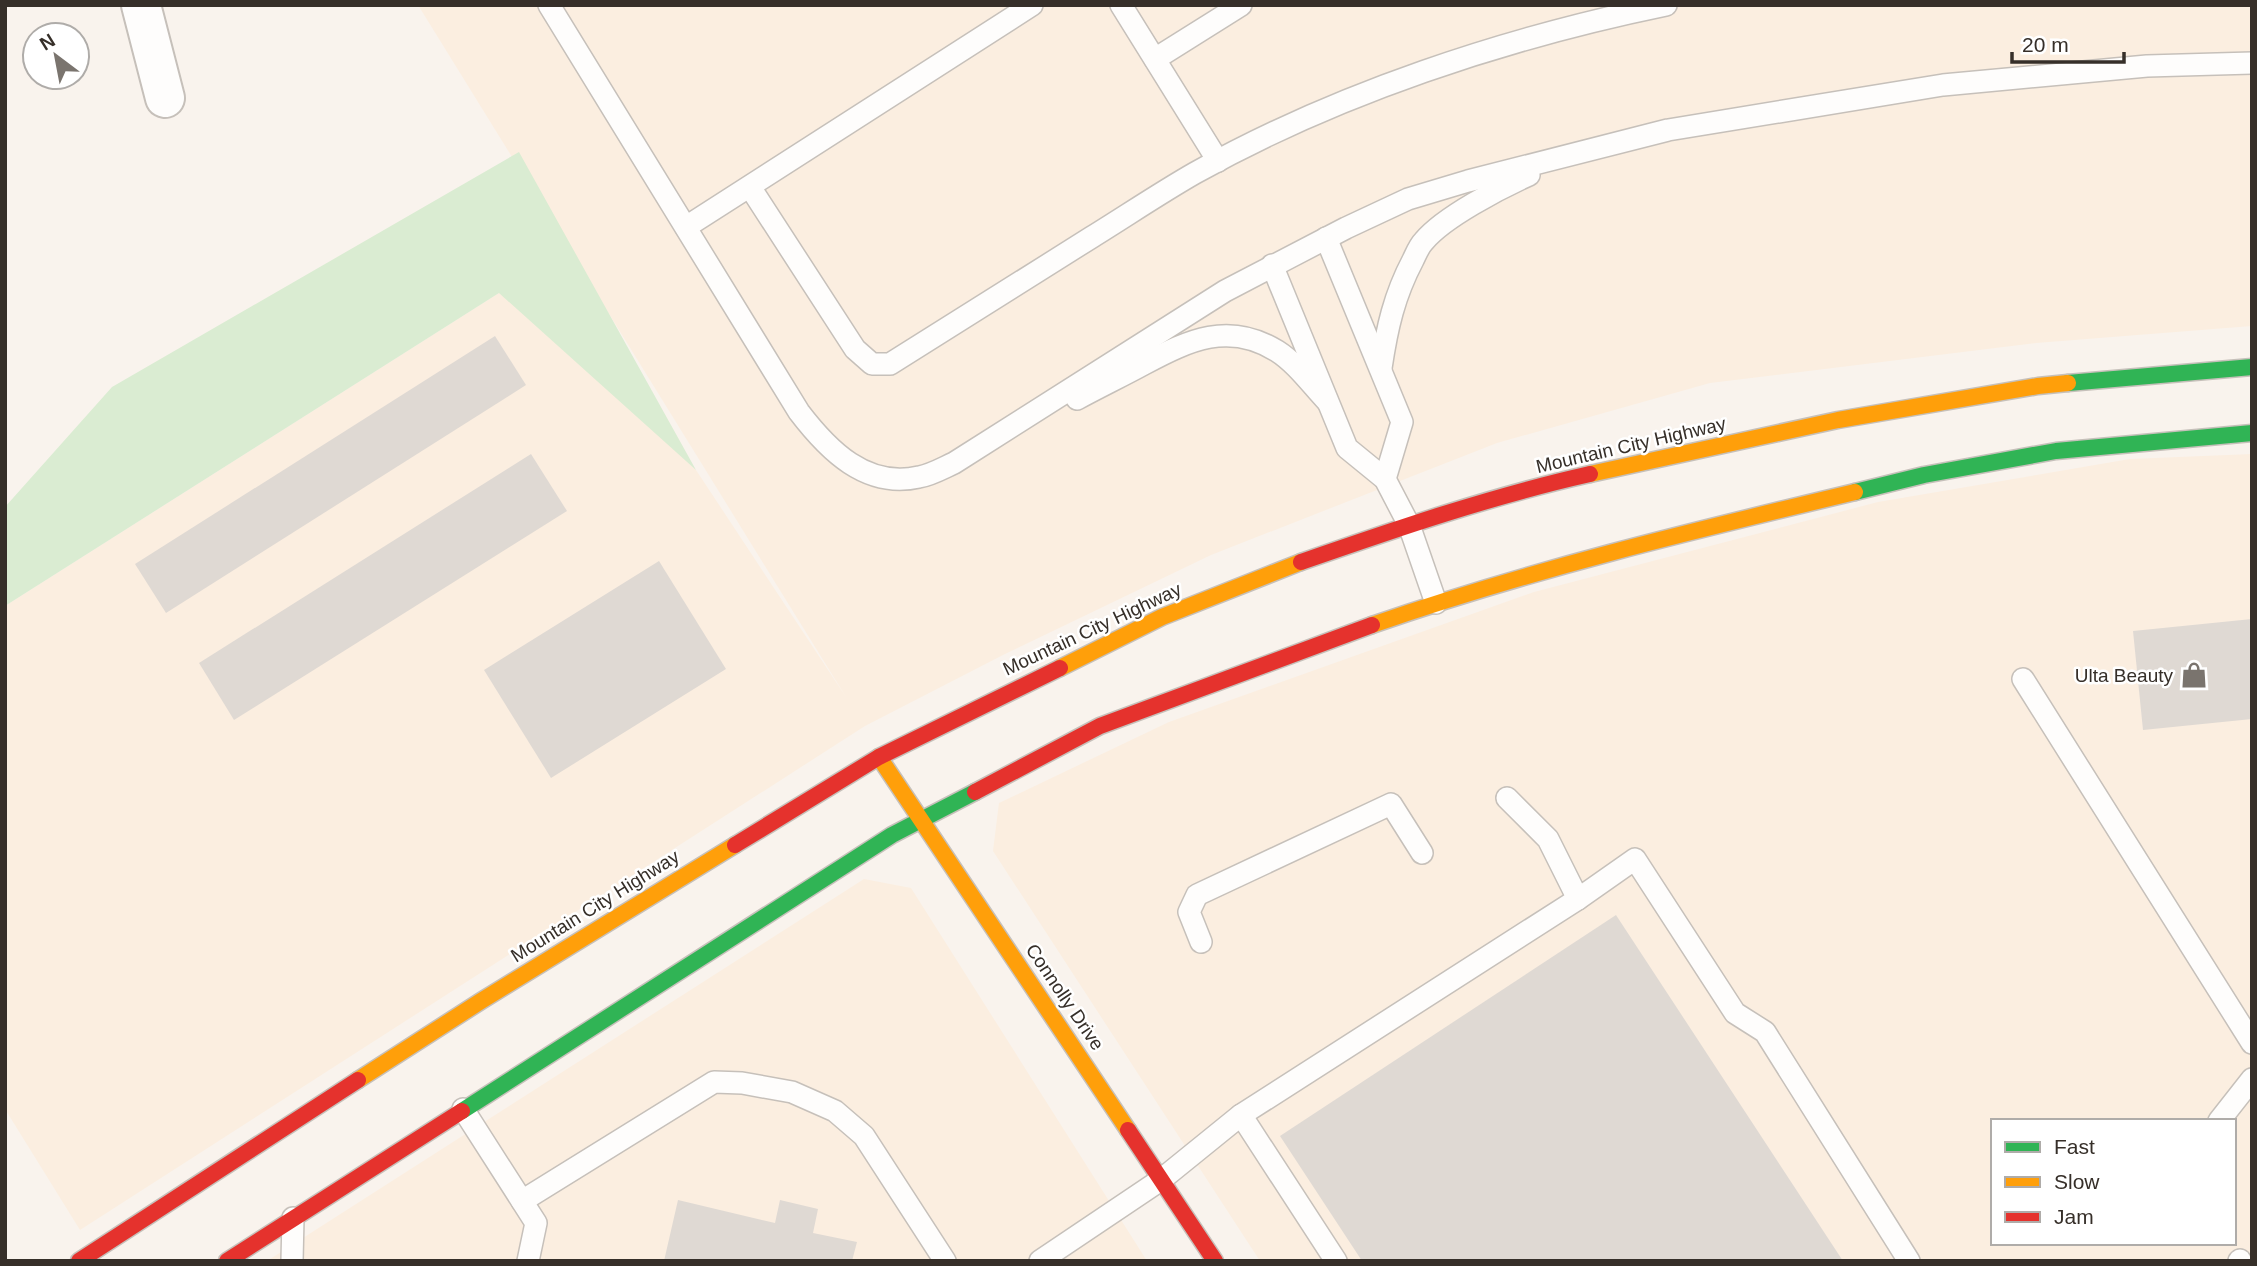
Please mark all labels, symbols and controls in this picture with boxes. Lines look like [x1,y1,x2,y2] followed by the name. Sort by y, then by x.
[21,21,91,91] north arrow
[2012,21,2124,65] scale bar
[36,29,59,55] text: N
[2022,33,2069,56] text: 20 m
[1534,413,1729,477] street label: Mountain City Highway
[1000,578,1185,680] street label: Mountain City Highway
[2179,660,2209,690] shop icon: Ulta Beauty
[2075,665,2173,686] place label: Ulta Beauty
[507,845,683,966] street label: Mountain City Highway
[1022,940,1108,1054] street label: Connolly Drive
[1991,1119,2236,1245] legend
[2054,1135,2095,1158] text: Fast
[2054,1170,2100,1193] text: Slow
[2054,1205,2094,1228] text: Jam

